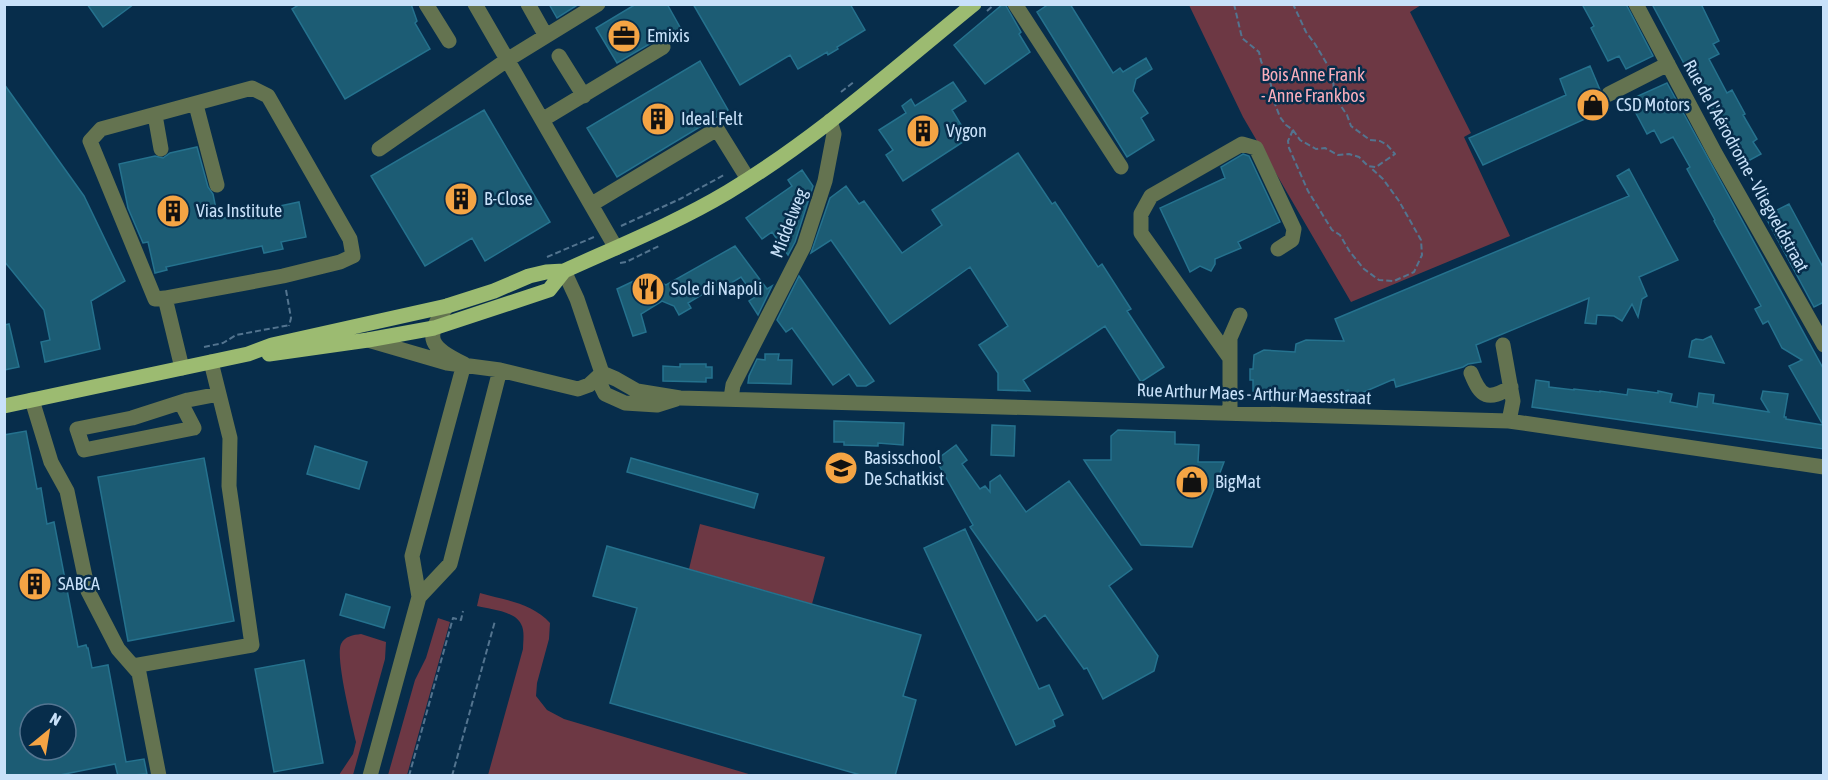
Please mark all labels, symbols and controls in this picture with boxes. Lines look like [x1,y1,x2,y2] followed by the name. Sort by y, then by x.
[606,18,642,54] office icon: Emixis
[647,25,690,46] place label: Emixis
[1679,56,1814,276] street label: Rue de l'Aérodrome - Vliegveldstraat
[1261,64,1365,106] park label: Bois Anne Frank - Anne Frankbos
[1575,87,1611,123] shop icon: CSD Motors
[1616,94,1690,115] place label: CSD Motors
[640,101,676,137] building icon: Ideal Felt
[681,108,743,129] place label: Ideal Felt
[905,113,941,149] building icon: Vygon
[946,120,987,141] place label: Vygon
[443,181,479,217] building icon: B-Close
[766,185,811,260] street label: Middelweg
[484,188,533,209] place label: B-Close
[155,193,191,229] building icon: Vias Institute
[196,200,282,221] place label: Vias Institute
[630,271,666,307] restaurant icon: Sole di Napoli
[671,278,762,299] place label: Sole di Napoli
[1136,379,1372,408] street label: Rue Arthur Maes - Arthur Maesstraat
[864,447,944,489] place label: Basisschool De Schatkist
[823,450,859,486] school or university icon: Basisschool De Schatkist
[1174,464,1210,500] shop icon: BigMat
[1215,471,1261,492] place label: BigMat
[17,566,53,602] building icon: SABCA
[58,573,100,594] place label: SABCA
[18,702,78,762] north arrow
[47,709,64,729] text: N

